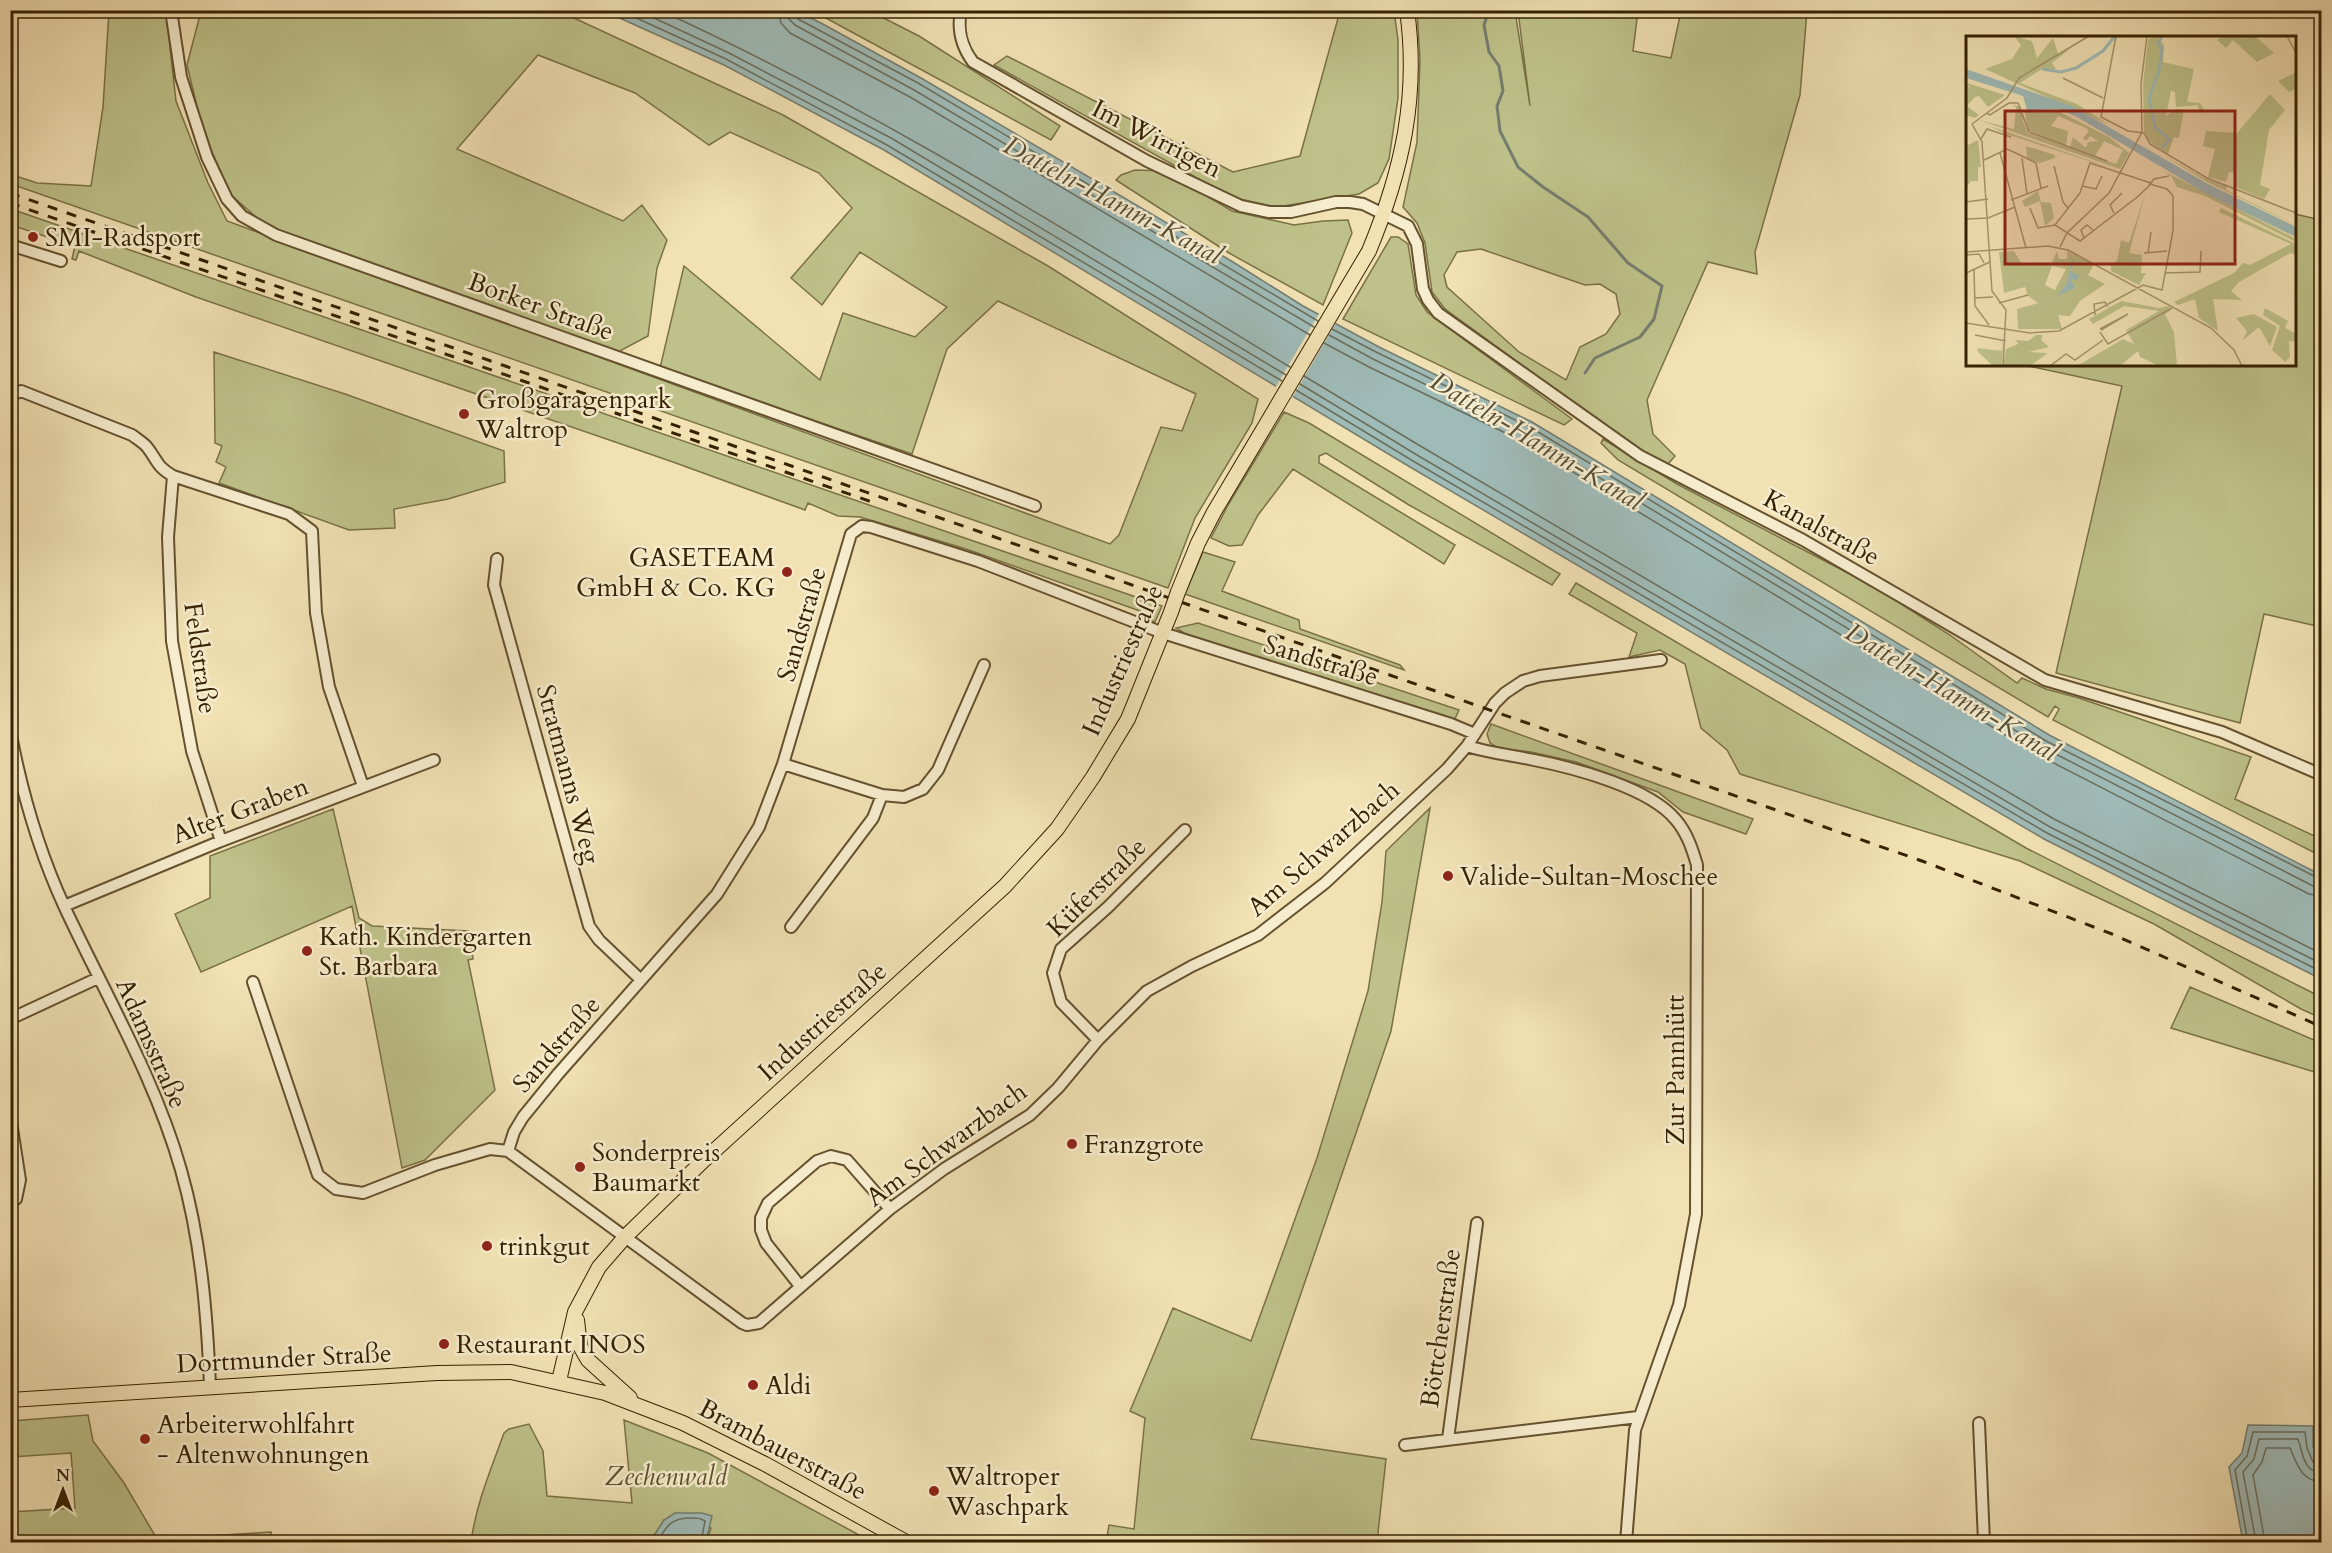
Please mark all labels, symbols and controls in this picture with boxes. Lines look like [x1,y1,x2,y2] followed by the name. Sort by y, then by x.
[1966,36,2296,366] inset map
[1086,91,1228,186] street label: Im Wirrigen
[997,127,1229,274] water label: Datteln-Hamm-Kanal
[45,220,200,255] place label: SMI-Radsport
[26,230,40,244] marker: SMI-Radsport
[463,264,619,349] street label: Borker Straße
[1423,363,1651,520] water label: Datteln-Hamm-Kanal
[475,382,672,447] place label: Großgaragenpark Waltrop
[457,407,471,421] marker: Großgaragenpark Waltrop
[1757,481,1886,574] street label: Kanalstraße
[576,540,775,605] place label: GASETEAM GmbH & Co. KG
[768,563,835,686] street label: Sandstraße
[780,565,794,579] marker: GASETEAM GmbH & Co. KG
[1073,579,1171,741] street label: Industriestraße
[175,600,226,716] street label: Feldstraße
[1838,614,2066,771] water label: Datteln-Hamm-Kanal
[1259,627,1382,694] street label: Sandstraße
[528,681,609,868] street label: Stratmanns Weg
[167,768,314,853] street label: Alter Graben
[1240,772,1407,924] street label: Am Schwarzbach
[1039,830,1154,945] street label: Küferstraße
[1460,859,1718,894] place label: Valide-Sultan-Moschee
[1441,869,1455,883] marker: Valide-Sultan-Moschee
[319,919,533,984] place label: Kath. Kindergarten St. Barbara
[300,944,314,958] marker: Kath. Kindergarten St. Barbara
[750,954,894,1089] street label: Industriestraße
[107,973,196,1114] street label: Adamsstraße
[505,988,608,1100] street label: Sandstraße
[1658,995,1693,1145] street label: Zur Pannhütt
[859,1074,1034,1215] street label: Am Schwarzbach
[1084,1127,1204,1162] place label: Franzgrote
[592,1135,720,1200] place label: Sonderpreis Baumarkt
[1065,1137,1079,1151] marker: Franzgrote
[573,1160,587,1174] marker: Sonderpreis Baumarkt
[499,1229,590,1264] place label: trinkgut
[480,1239,494,1253] marker: trinkgut
[1412,1246,1469,1410] street label: Böttcherstraße
[456,1327,645,1362] place label: Restaurant INOS
[176,1335,392,1382] street label: Dortmunder Straße
[437,1337,451,1351] marker: Restaurant INOS
[765,1368,811,1403] place label: Aldi
[746,1378,760,1392] marker: Aldi
[692,1390,873,1509] street label: Brambauerstraße
[157,1407,370,1472] place label: Arbeiterwohlfahrt - Altenwohnungen
[138,1432,152,1446] marker: Arbeiterwohlfahrt - Altenwohnungen
[605,1459,728,1494] park label: Zechenwald
[945,1459,1069,1524] place label: Waltroper Waschpark
[33,1460,93,1520] north arrow
[56,1465,70,1487] text: N
[927,1484,941,1498] marker: Waltroper Waschpark

